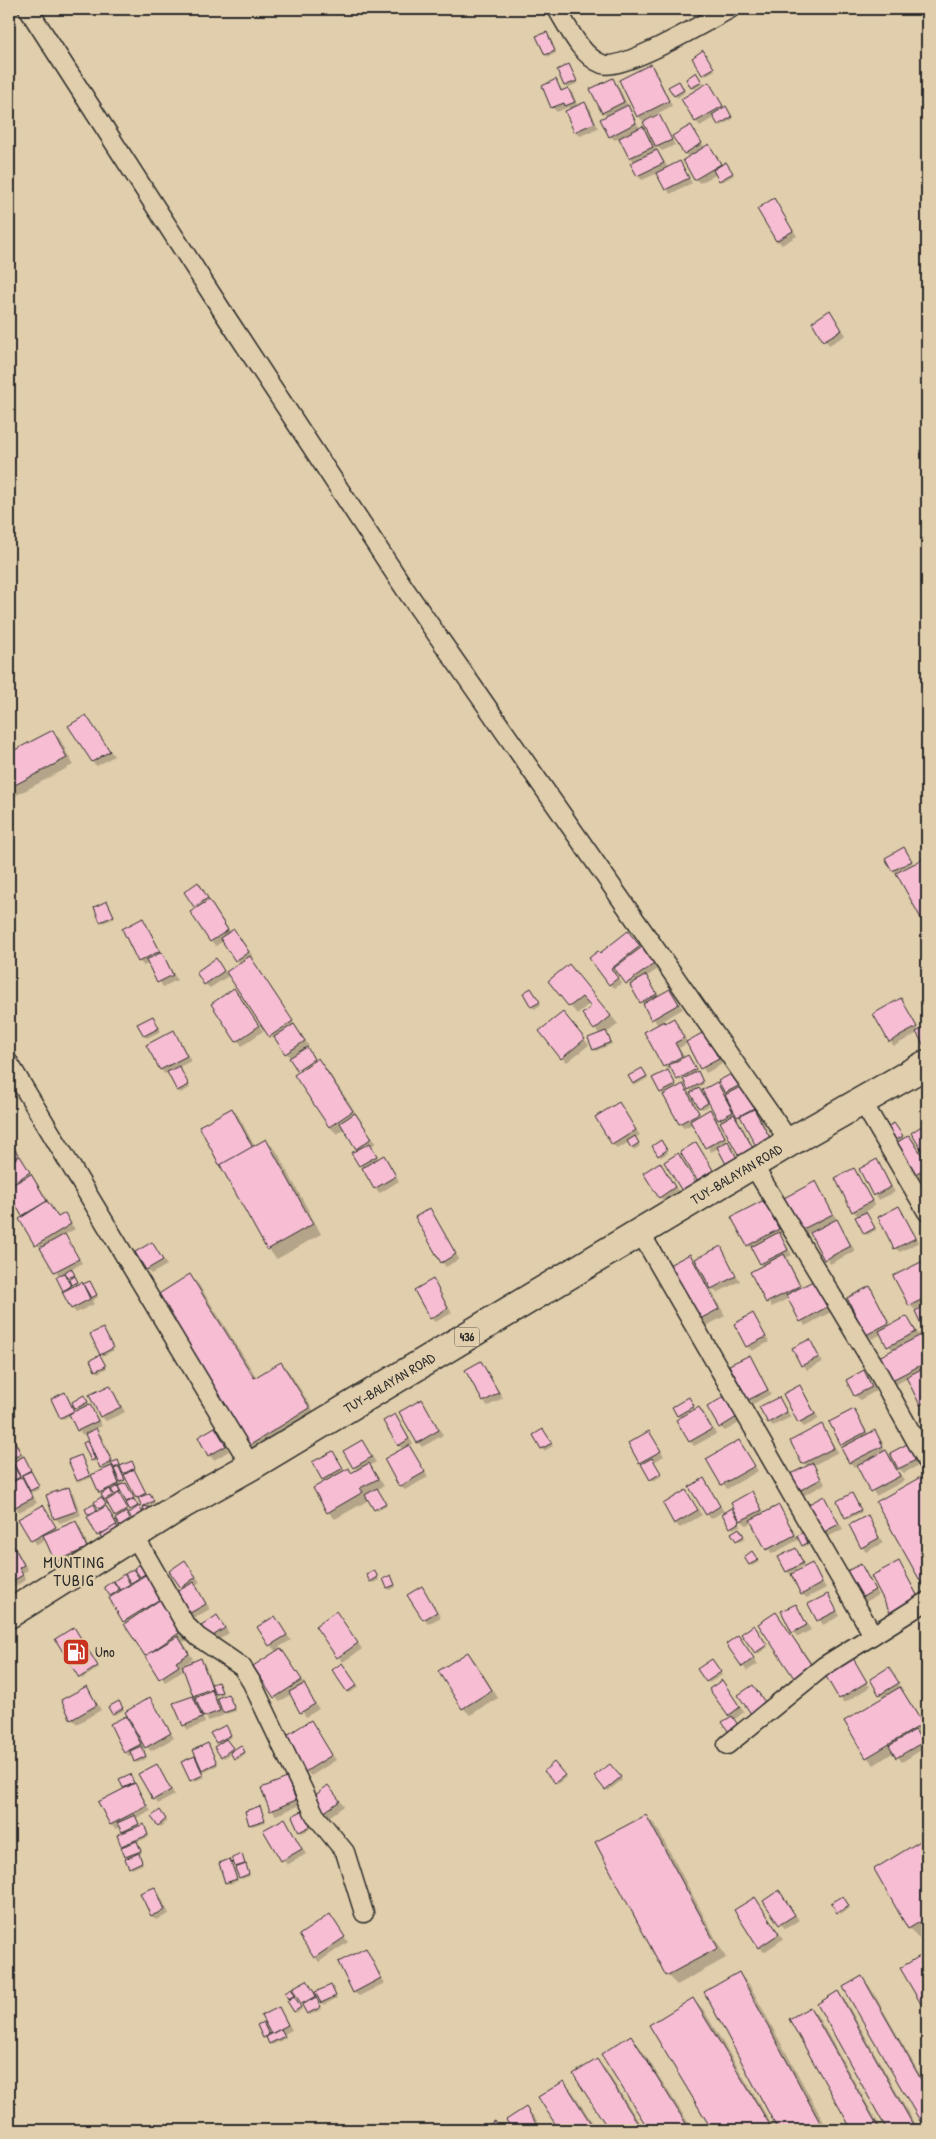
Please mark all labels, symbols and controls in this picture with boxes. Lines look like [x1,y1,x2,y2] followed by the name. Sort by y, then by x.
[687,1139,786,1209] street label: TUY-BALAYAN ROAD
[454,1328,480,1346] road number: 436
[340,1348,439,1417] street label: TUY-BALAYAN ROAD
[43,1551,105,1591] district label: MUNTING TUBIG
[61,1637,91,1667] fuel station icon: Uno
[95,1642,115,1661] place label: Uno

